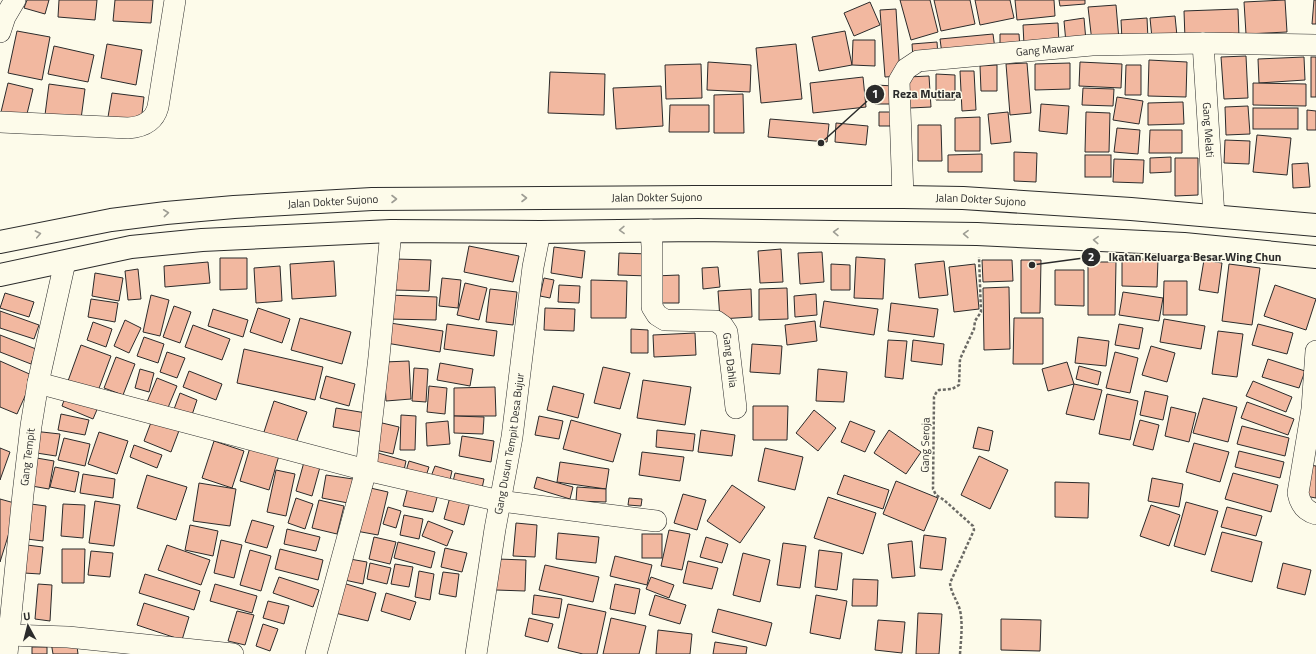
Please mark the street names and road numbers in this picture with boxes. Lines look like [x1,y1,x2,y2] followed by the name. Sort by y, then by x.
[1015,39,1075,60] street label: Gang Mawar
[1199,102,1218,158] street label: Gang Melati
[611,189,702,206] street label: Jalan Dokter Sujono
[935,190,1027,210] street label: Jalan Dokter Sujono
[287,191,379,212] street label: Jalan Dokter Sujono
[719,332,742,389] street label: Gang Dahlia
[490,372,528,516] street label: Gang Dusun Tempit Desa Bujur
[917,417,933,473] street label: Gang Seroja
[16,427,39,487] street label: Gang Tempit

